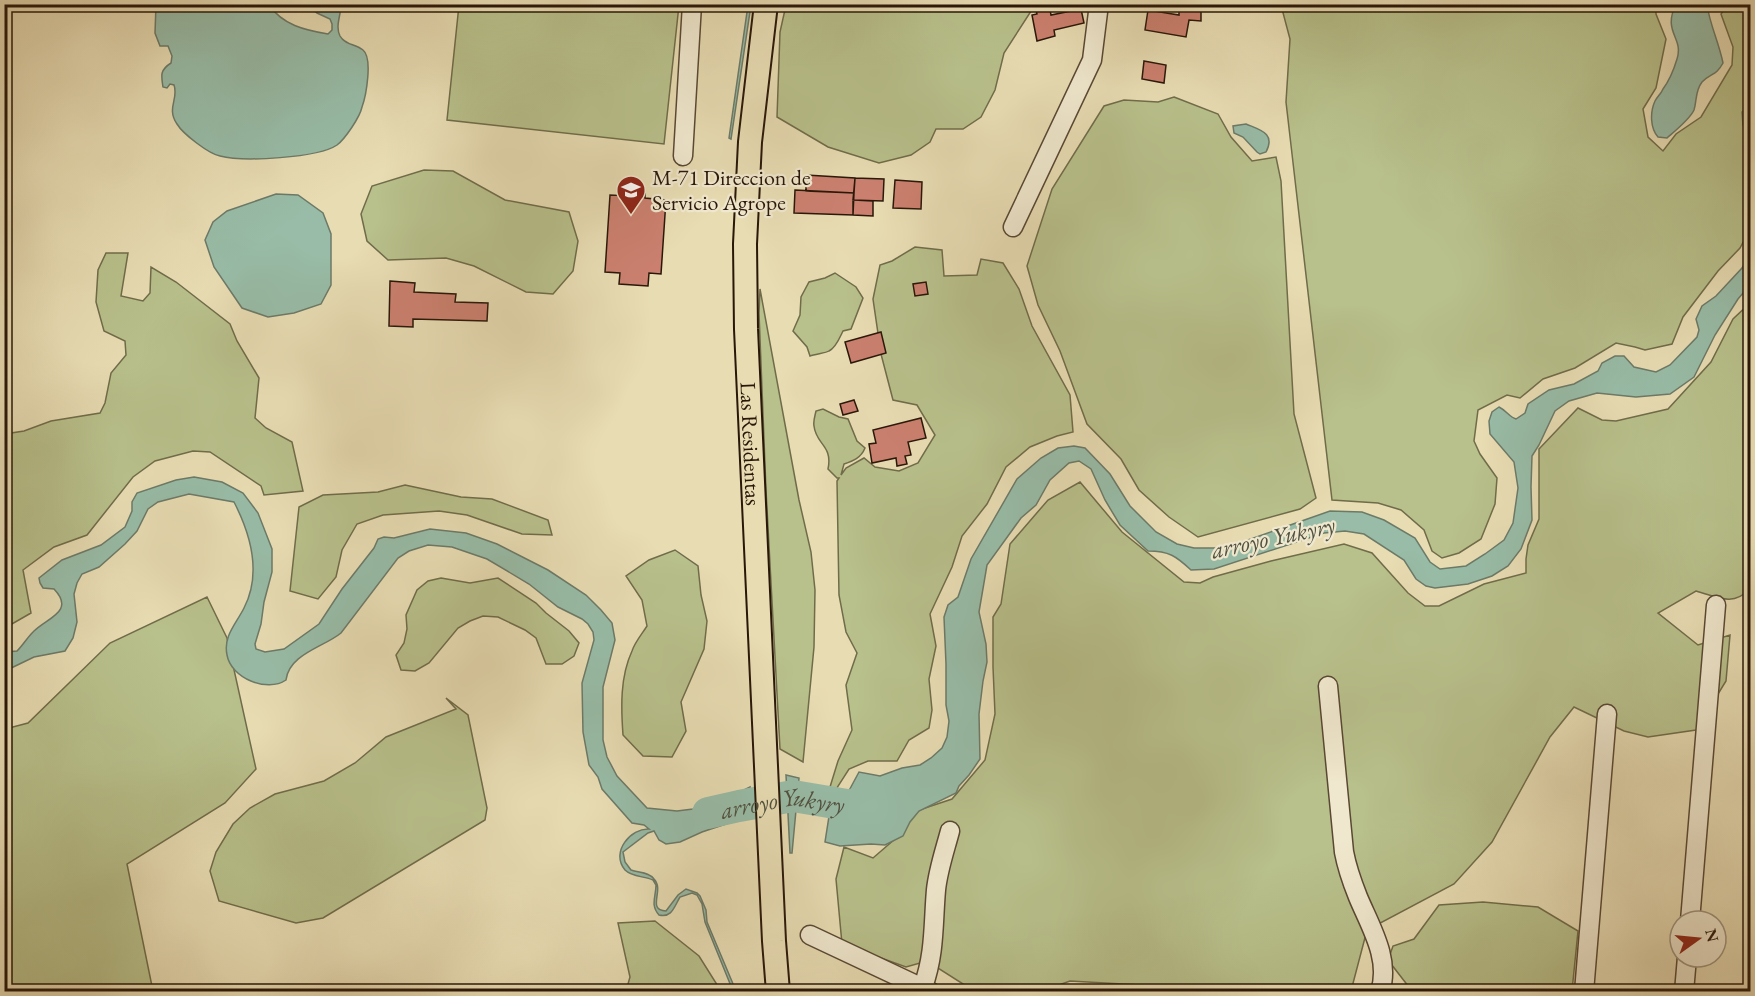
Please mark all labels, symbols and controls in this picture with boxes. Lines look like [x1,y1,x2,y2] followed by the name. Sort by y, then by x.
[652,163,811,217] place label: M-71 Direccion de Servicio Agrope
[615,174,647,216] school or university icon: M-71 Direccion de Servicio Agrope
[734,381,769,506] street label: Las Residentas
[1207,509,1338,565] water label: arroyo Yukyry
[716,780,847,825] water label: arroyo Yukyry
[1668,909,1728,969] north arrow
[1700,926,1724,944] text: N

